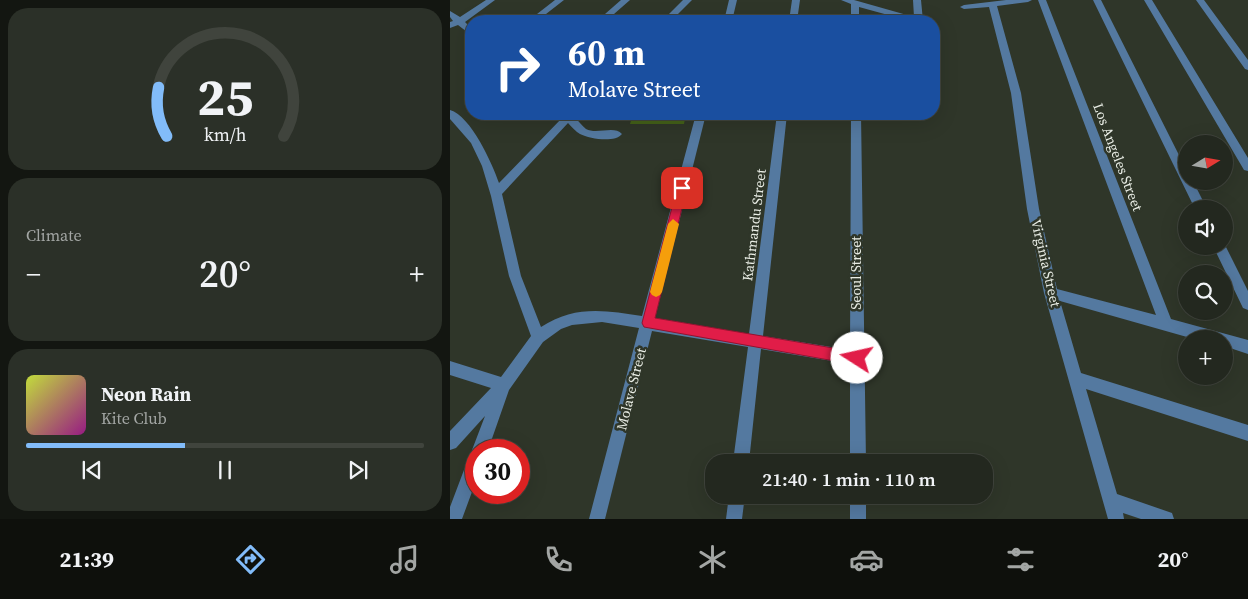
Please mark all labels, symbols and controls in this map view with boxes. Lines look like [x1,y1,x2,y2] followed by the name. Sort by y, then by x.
[568,29,645,77] text: 60 m
[485,35,550,100] icon: right
[197,61,253,132] text: 25
[568,74,700,104] text: Molave Street
[1088,100,1148,214] street label: Los Angeles Street
[204,122,247,147] text: km/h
[1178,135,1232,190] north arrow
[1178,135,1233,385] map controls
[661,167,703,209] pin
[737,167,771,282] street label: Kathmandu Street
[668,174,696,202] icon: arrive
[1178,200,1233,255] button: sound
[1026,217,1066,309] street label: Virginia Street
[26,224,82,246] text: Climate
[846,236,866,310] street label: Seoul Street
[199,248,251,300] text: 20°
[26,255,41,293] text: −
[409,255,424,293] text: +
[1178,265,1233,320] button: search
[1178,330,1233,385] button: +
[830,331,882,383] position arrow
[611,345,651,432] street label: Molave Street
[101,381,191,407] text: Neon Rain
[101,407,167,429] text: Kite Club
[465,439,530,504] speed limit sign: 30
[78,456,106,484] icon: previous
[211,456,239,484] icon: pause
[344,456,372,484] icon: next
[762,466,936,492] text: 21:40 · 1 min · 110 m
[233,542,268,577] icon: directions
[387,542,422,577] icon: music
[541,542,576,577] icon: phone
[695,542,730,577] icon: climate
[849,542,884,577] icon: car
[1003,542,1038,577] icon: filters
[60,544,114,574] text: 21:39
[1157,544,1188,574] text: 20°

